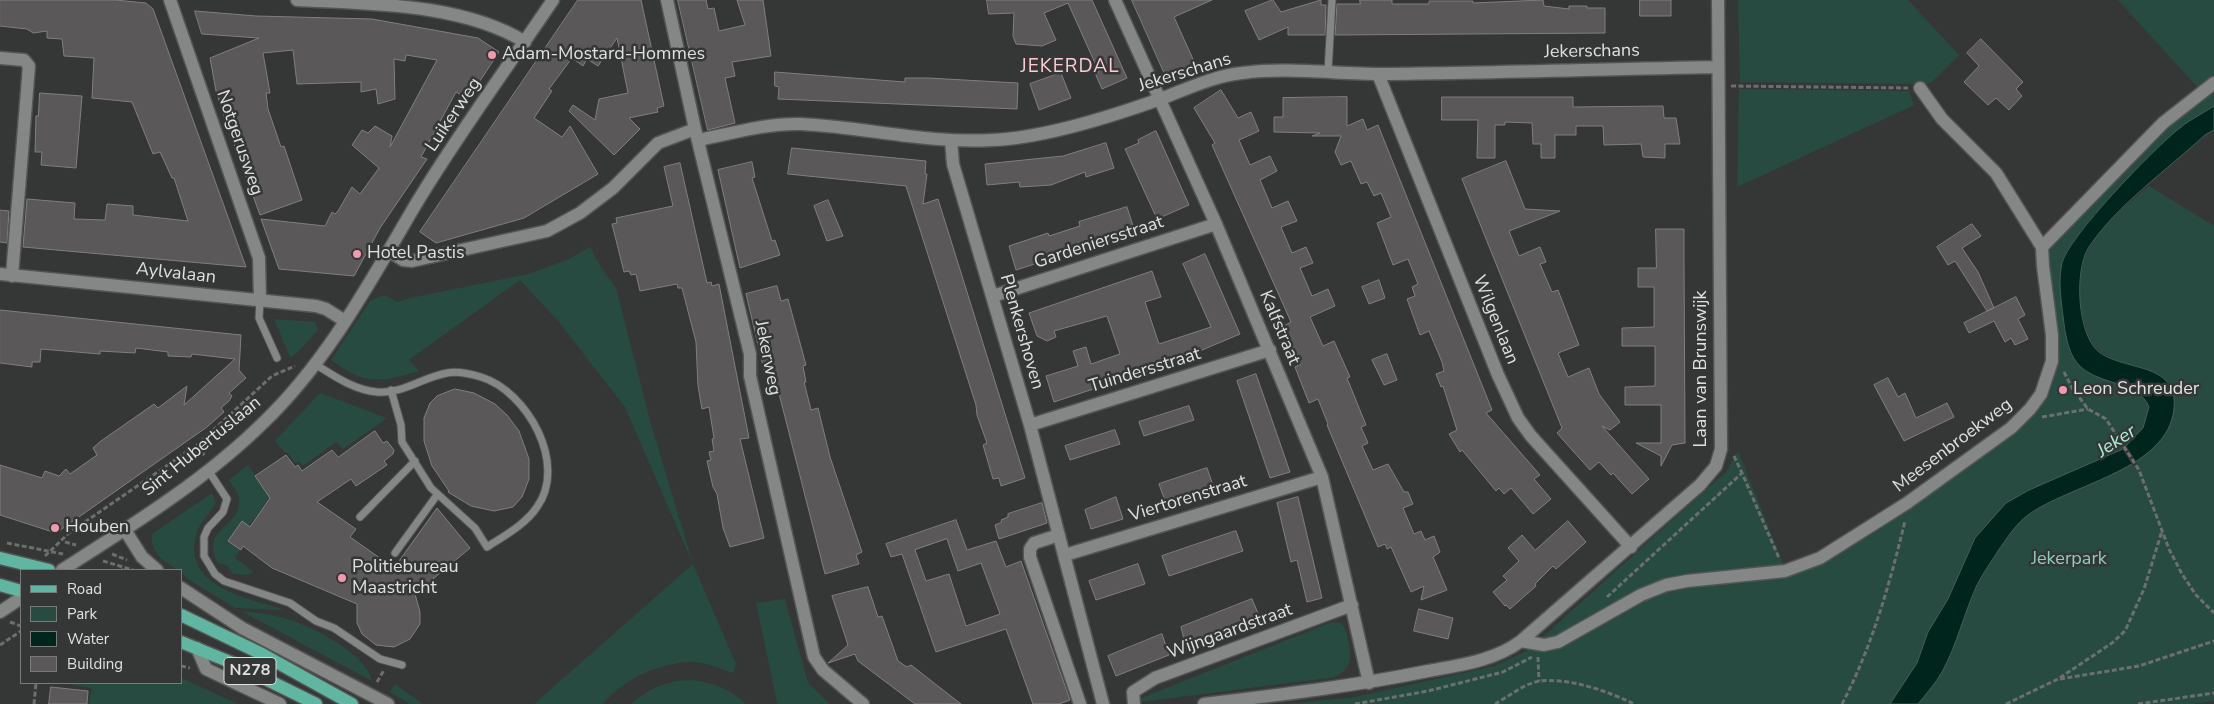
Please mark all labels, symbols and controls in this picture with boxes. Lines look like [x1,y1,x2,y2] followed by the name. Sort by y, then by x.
[1544,40,1640,64] street label: Jekerschans
[502,44,705,66] place label: Adam-Mostard-Hommes
[486,49,498,61] marker: Adam-Mostard-Hommes
[1136,49,1234,97] street label: Jekerschans
[1020,56,1120,78] district label: JEKERDAL
[421,74,487,156] street label: Luikerweg
[211,88,267,198] street label: Notgerusweg
[1032,212,1166,274] street label: Gardeniersstraat
[367,243,465,265] place label: Hotel Pastis
[351,248,363,260] marker: Hotel Pastis
[135,259,217,289] street label: Aylvalaan
[994,272,1048,392] street label: Plenkershoven
[1467,272,1523,368] street label: Wilgenlaan
[1254,288,1304,368] street label: Kalfstraat
[1691,290,1713,448] street label: Laan van Brunswijk
[749,319,785,397] street label: Jekerweg
[1087,344,1203,398] street label: Tuindersstraat
[2073,379,2199,401] place label: Leon Schreuder
[2057,384,2069,396] marker: Leon Schreuder
[138,392,266,502] street label: Sint Hubertuslaan
[1889,394,2017,498] street label: Meesenbroekweg
[2093,421,2141,463] water label: Jeker
[1126,471,1250,527] street label: Viertorenstraat
[65,517,129,539] place label: Houben
[49,522,61,534] marker: Houben
[2031,549,2107,571] park label: Jekerpark
[352,557,459,600] place label: Politiebureau Maastricht
[20,569,182,684] legend
[336,572,348,584] marker: Politiebureau Maastricht
[67,579,102,599] text: Road
[1165,599,1295,665] street label: Wijngaardstraat
[67,604,97,624] text: Park
[67,629,109,649] text: Water
[67,654,123,674] text: Building
[224,658,276,684] road number: N278

